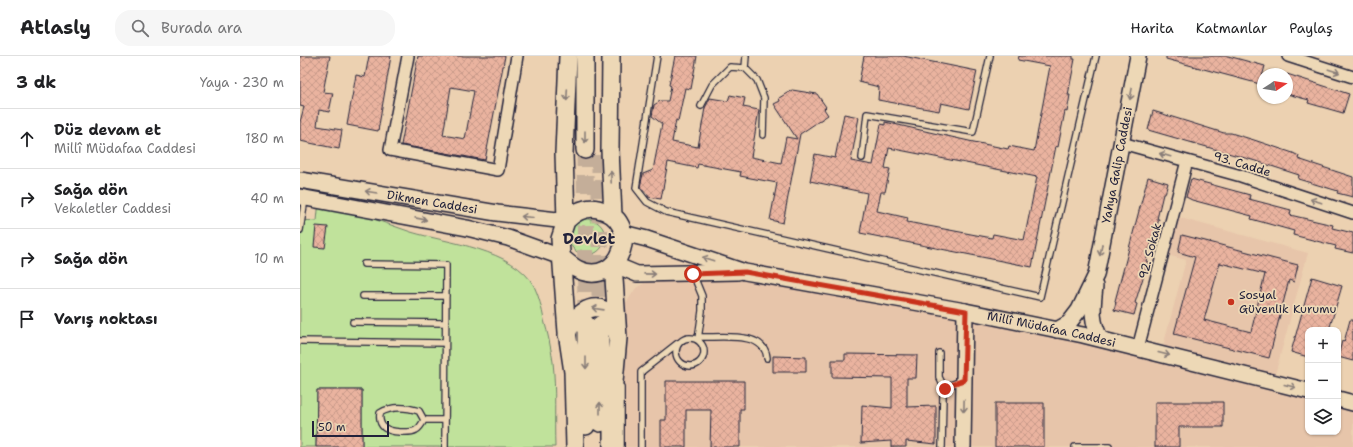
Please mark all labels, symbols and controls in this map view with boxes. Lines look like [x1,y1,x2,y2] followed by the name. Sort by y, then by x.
[115,10,395,46] search box
[20,15,91,40] text: Atlasly
[129,17,151,39] icon: search
[161,18,242,38] text: Burada ara
[1131,19,1174,37] text: Harita
[1196,19,1267,37] text: Katmanlar
[1289,19,1333,37] text: Paylaş
[1328,67,1340,75] one-way arrow
[1257,68,1293,104] north arrow
[16,71,56,93] text: 3 dk
[200,74,284,91] text: Yaya · 230 m
[1127,87,1135,100] one-way arrow
[563,88,570,101] one-way arrow
[1098,105,1136,225] street label: Yahya Galip Caddesi
[54,120,161,140] text: Düz devam et
[16,128,38,150] icon: ahead
[245,130,284,147] text: 180 m
[581,130,589,143] one-way arrow
[54,140,196,157] text: Millî Müdafaa Caddesi
[1211,148,1273,180] street label: 93. Cadde
[1158,151,1171,158] one-way arrow
[607,171,615,184] one-way arrow
[54,180,128,200] text: Sağa dön
[386,187,479,218] street label: Dikmen Caddesi
[16,188,38,210] icon: right
[365,188,378,196] one-way arrow
[250,190,284,207] text: 40 m
[1310,197,1323,204] one-way arrow
[54,200,171,217] text: Vekaletler Caddesi
[521,213,534,221] one-way arrow
[414,215,427,223] one-way arrow
[1135,221,1165,281] street label: 92. Sokak
[563,228,616,249] district label: Devlet
[1097,243,1105,256] one-way arrow
[16,248,38,270] icon: right
[54,249,128,269] text: Sağa dön
[254,250,284,267] text: 10 m
[702,255,715,262] one-way arrow
[684,265,702,283] route start
[643,271,656,278] one-way arrow
[1239,287,1336,317] place label: Sosyal Güvenlik Kurumu
[1226,297,1236,307] marker: Sosyal Güvenlik Kurumu
[592,305,605,313] one-way arrow
[16,308,38,330] icon: arrive
[986,308,1118,351] street label: Millî Müdafaa Caddesi
[54,309,158,329] text: Varış noktası
[1305,327,1341,435] map controls
[1305,327,1341,363] button: +
[1157,351,1170,359] one-way arrow
[582,356,590,369] one-way arrow
[1305,363,1341,399] button: −
[936,380,954,398] route end
[1283,383,1296,391] one-way arrow
[960,399,968,412] one-way arrow
[1305,399,1341,435] button: layers
[596,402,604,415] one-way arrow
[312,419,389,438] scale bar
[318,420,346,435] text: 50 m

